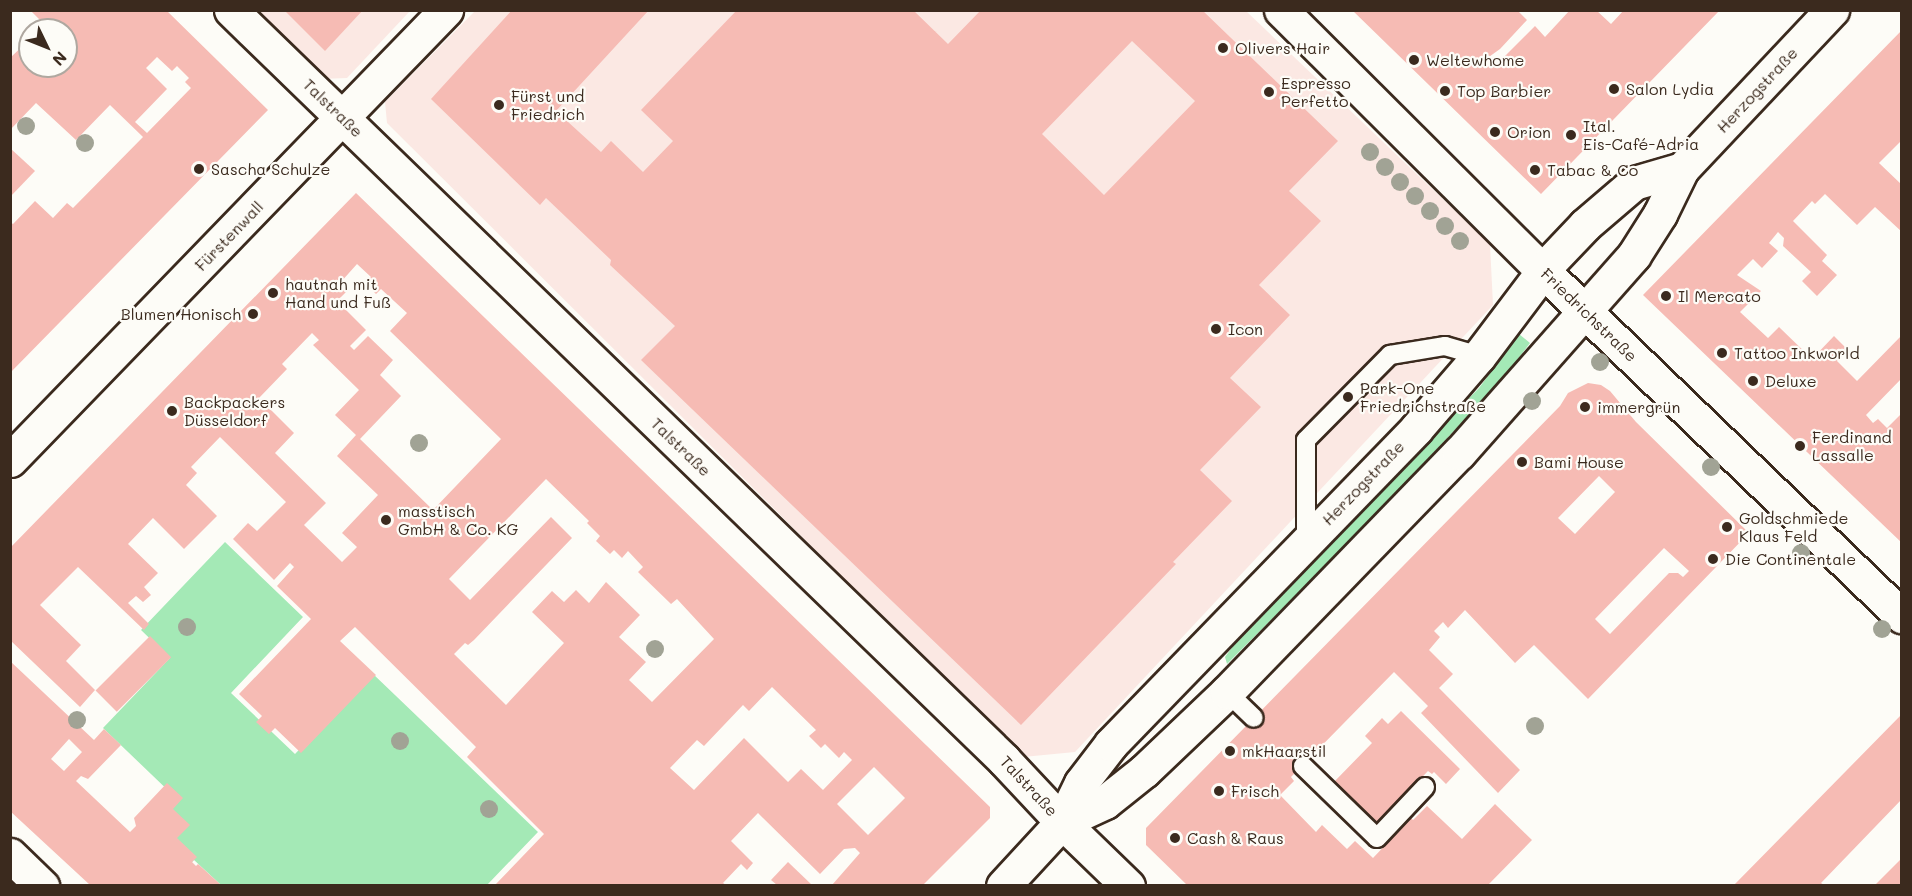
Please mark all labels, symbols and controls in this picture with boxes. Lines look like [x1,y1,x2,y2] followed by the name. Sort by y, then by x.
[18,18,78,78] north arrow
[1235,38,1330,58] place label: Olivers Hair
[1216,41,1230,55] marker: Olivers Hair
[1713,43,1801,137] street label: Herzogstraße
[48,48,72,71] text: N
[1426,50,1524,70] place label: Weltewhome
[1407,53,1421,67] marker: Weltewhome
[1281,73,1351,111] place label: Espresso Perfetto
[299,75,367,141] street label: Talstraße
[1626,79,1714,99] place label: Salon Lydia
[1457,81,1551,101] place label: Top Barbier
[1607,82,1621,96] marker: Salon Lydia
[1438,84,1452,98] marker: Top Barbier
[1262,85,1276,99] marker: Espresso Perfetto
[511,86,584,124] place label: Fürst und Friedrich
[492,98,506,112] marker: Fürst und Friedrich
[1583,116,1699,154] place label: Ital. Eis-Café-Adria
[1507,122,1551,142] place label: Orion
[1488,125,1502,139] marker: Orion
[1564,128,1578,142] marker: Ital. Eis-Café-Adria
[211,159,330,179] place label: Sascha Schulze
[1547,160,1638,180] place label: Tabac & Co
[192,162,206,176] marker: Sascha Schulze
[1528,163,1542,177] marker: Tabac & Co
[191,197,267,275] street label: Fürstenwall
[1537,264,1641,366] street label: Friedrichstraße
[285,274,391,312] place label: hautnah mit Hand und Fuß
[266,286,280,300] marker: hautnah mit Hand und Fuß
[1678,286,1761,306] place label: Il Mercato
[1659,289,1673,303] marker: Il Mercato
[121,304,241,324] place label: Blumen Honisch
[246,307,260,321] marker: Blumen Honisch
[1228,319,1263,339] place label: Icon
[1209,322,1223,336] marker: Icon
[1734,343,1860,363] place label: Tattoo Inkworld
[1715,346,1729,360] marker: Tattoo Inkworld
[1765,371,1817,391] place label: Deluxe
[1746,374,1760,388] marker: Deluxe
[1360,378,1486,416] place label: Park-One Friedrichstraße
[1341,390,1355,404] marker: Park-One Friedrichstraße
[184,392,285,430] place label: Backpackers Düsseldorf
[1597,397,1680,417] place label: immergrün
[1578,400,1592,414] marker: immergrün
[165,404,179,418] marker: Backpackers Düsseldorf
[647,414,715,480] street label: Talstraße
[1812,427,1892,465] place label: Ferdinand Lassalle
[1318,437,1408,529] street label: Herzogstraße
[1793,439,1807,453] marker: Ferdinand Lassalle
[1534,452,1624,472] place label: Bami House
[1515,455,1529,469] marker: Bami House
[398,501,518,539] place label: masstisch GmbH & Co. KG
[1739,508,1848,546] place label: Goldschmiede Klaus Feld
[379,513,393,527] marker: masstisch GmbH & Co. KG
[1720,520,1734,534] marker: Goldschmiede Klaus Feld
[1725,549,1856,569] place label: Die Continentale
[1706,552,1720,566] marker: Die Continentale
[1242,741,1326,761] place label: mkHaarstil
[1223,744,1237,758] marker: mkHaarstil
[996,752,1062,820] street label: Talstraße
[1231,781,1279,801] place label: Frisch
[1212,784,1226,798] marker: Frisch
[1187,828,1284,848] place label: Cash & Raus
[1168,831,1182,845] marker: Cash & Raus

